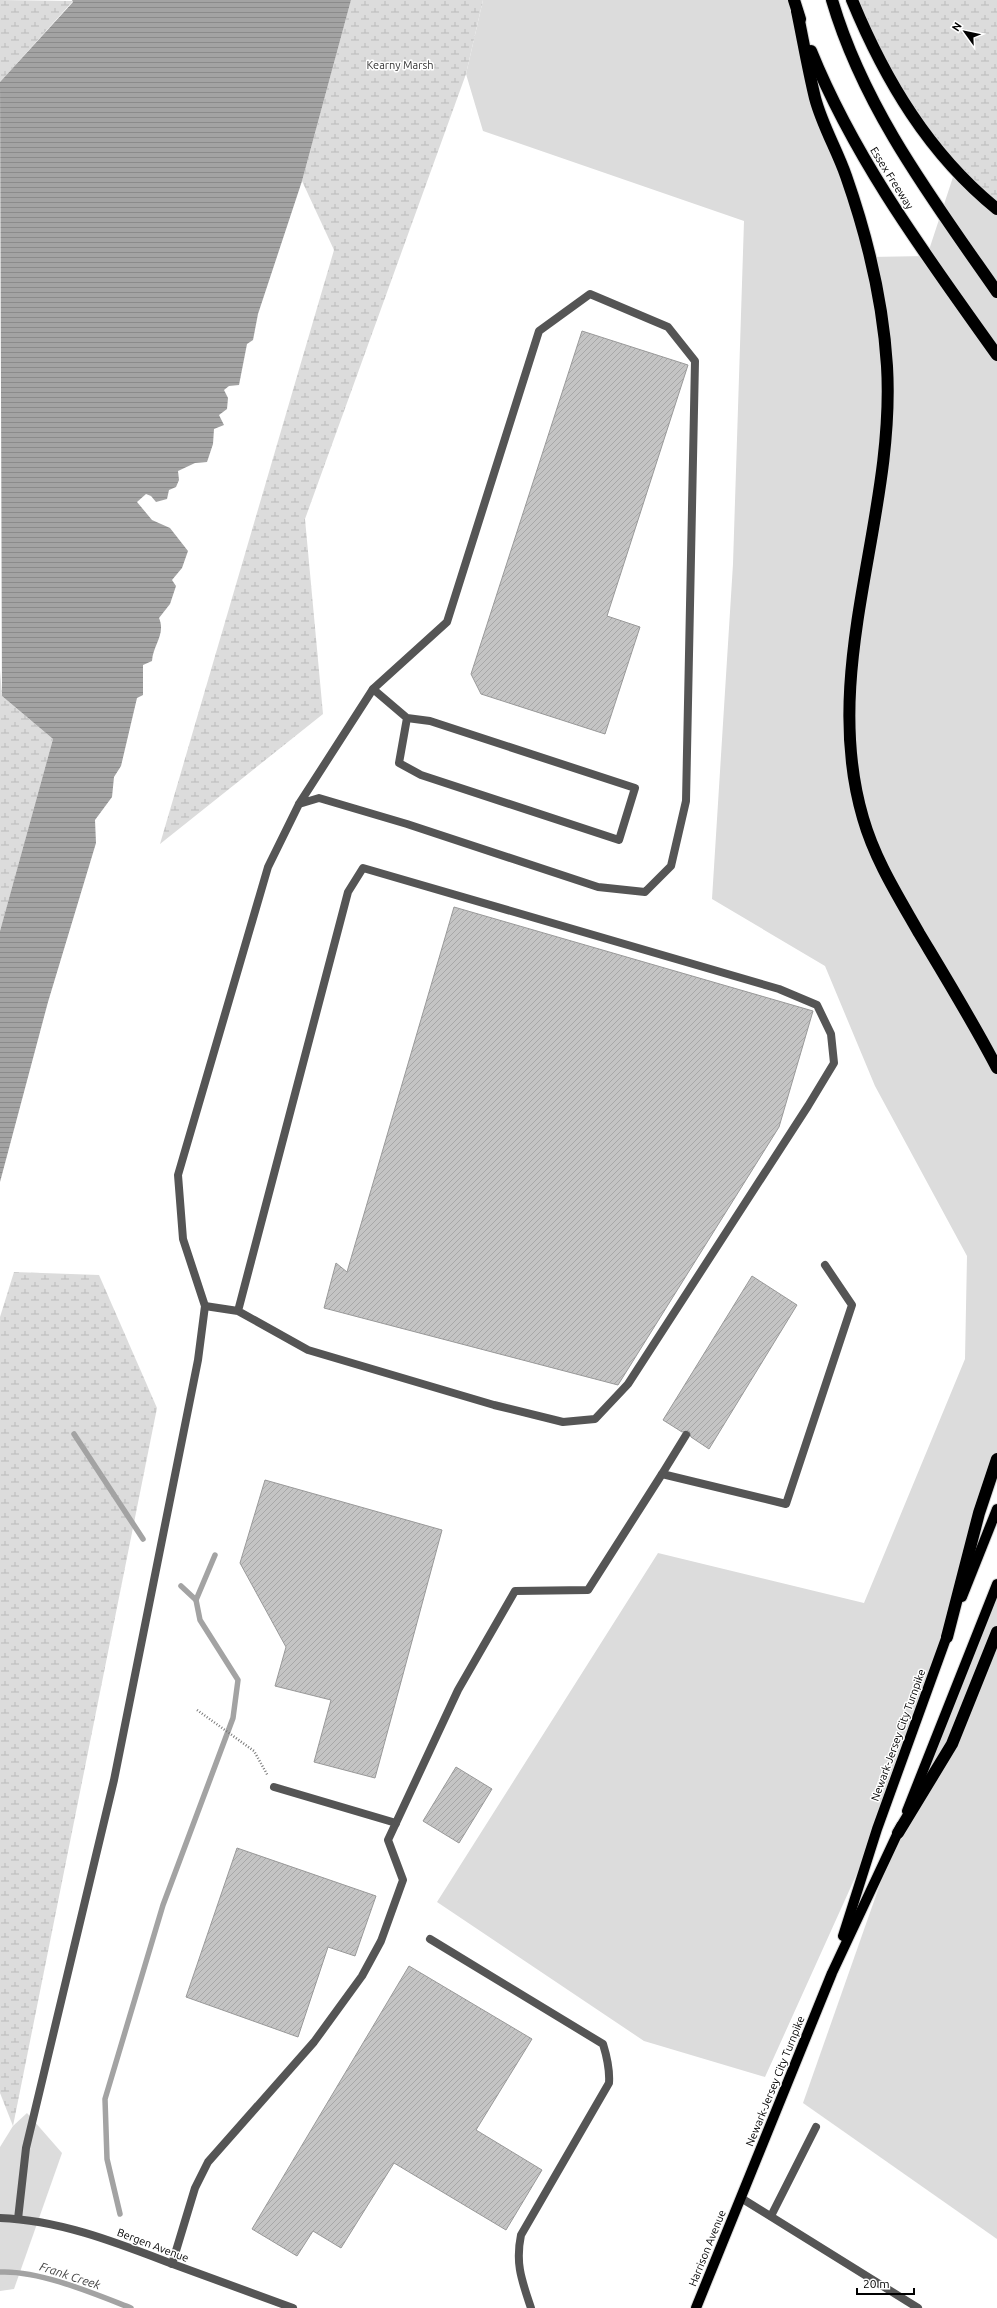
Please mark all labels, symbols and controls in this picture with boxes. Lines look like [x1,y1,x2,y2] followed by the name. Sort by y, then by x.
[945,12,985,52] north arrow
[949,20,964,33] text: N
[367,59,433,71] park label: Kearny Marsh
[868,145,916,212] street label: Essex Freeway
[868,1667,928,1803] street label: Newark-Jersey City Turnpike
[743,2014,807,2148] street label: Newark-Jersey City Turnpike
[686,2208,728,2288] street label: Harrison Avenue
[116,2226,190,2264] street label: Bergen Avenue
[38,2260,103,2292] water label: Frank Creek
[857,2270,914,2296] scale bar
[863,2277,890,2290] text: 20 m

